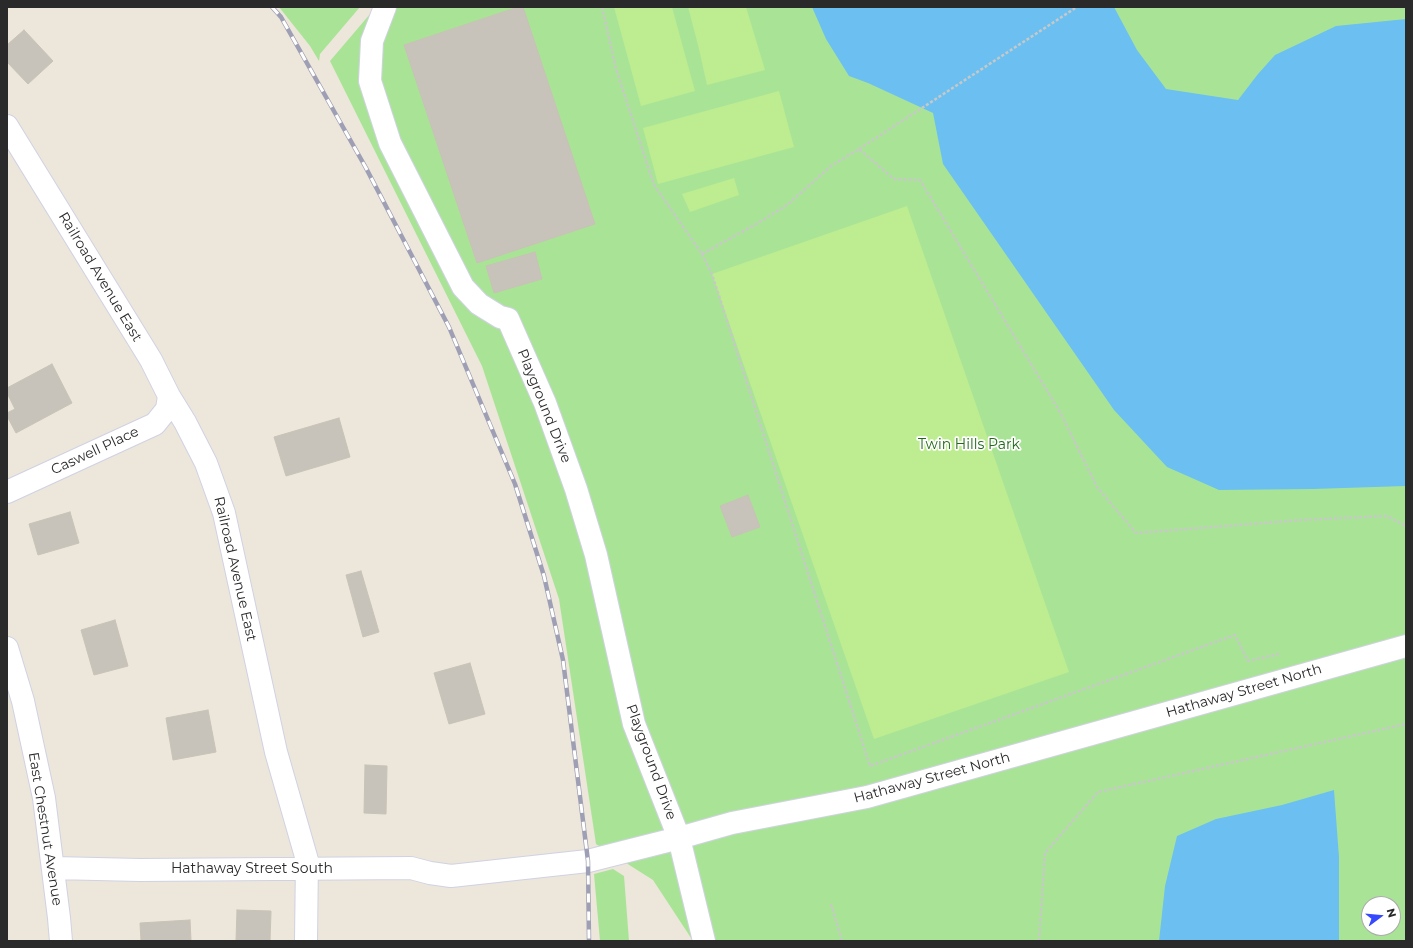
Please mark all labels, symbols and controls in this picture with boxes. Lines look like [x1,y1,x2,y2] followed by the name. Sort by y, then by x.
[55,209,145,345] street label: Railroad Avenue East
[513,346,575,466] street label: Playground Drive
[48,423,142,479] street label: Caswell Place
[918,437,1020,453] park label: Twin Hills Park
[210,495,260,643] street label: Railroad Avenue East
[1164,661,1324,721] street label: Hathaway Street North
[622,702,680,822] street label: Playground Drive
[852,749,1012,807] street label: Hathaway Street North
[25,751,65,907] street label: East Chestnut Avenue
[171,861,333,877] street label: Hathaway Street South
[1361,896,1401,936] north arrow
[1384,907,1400,919] text: N

